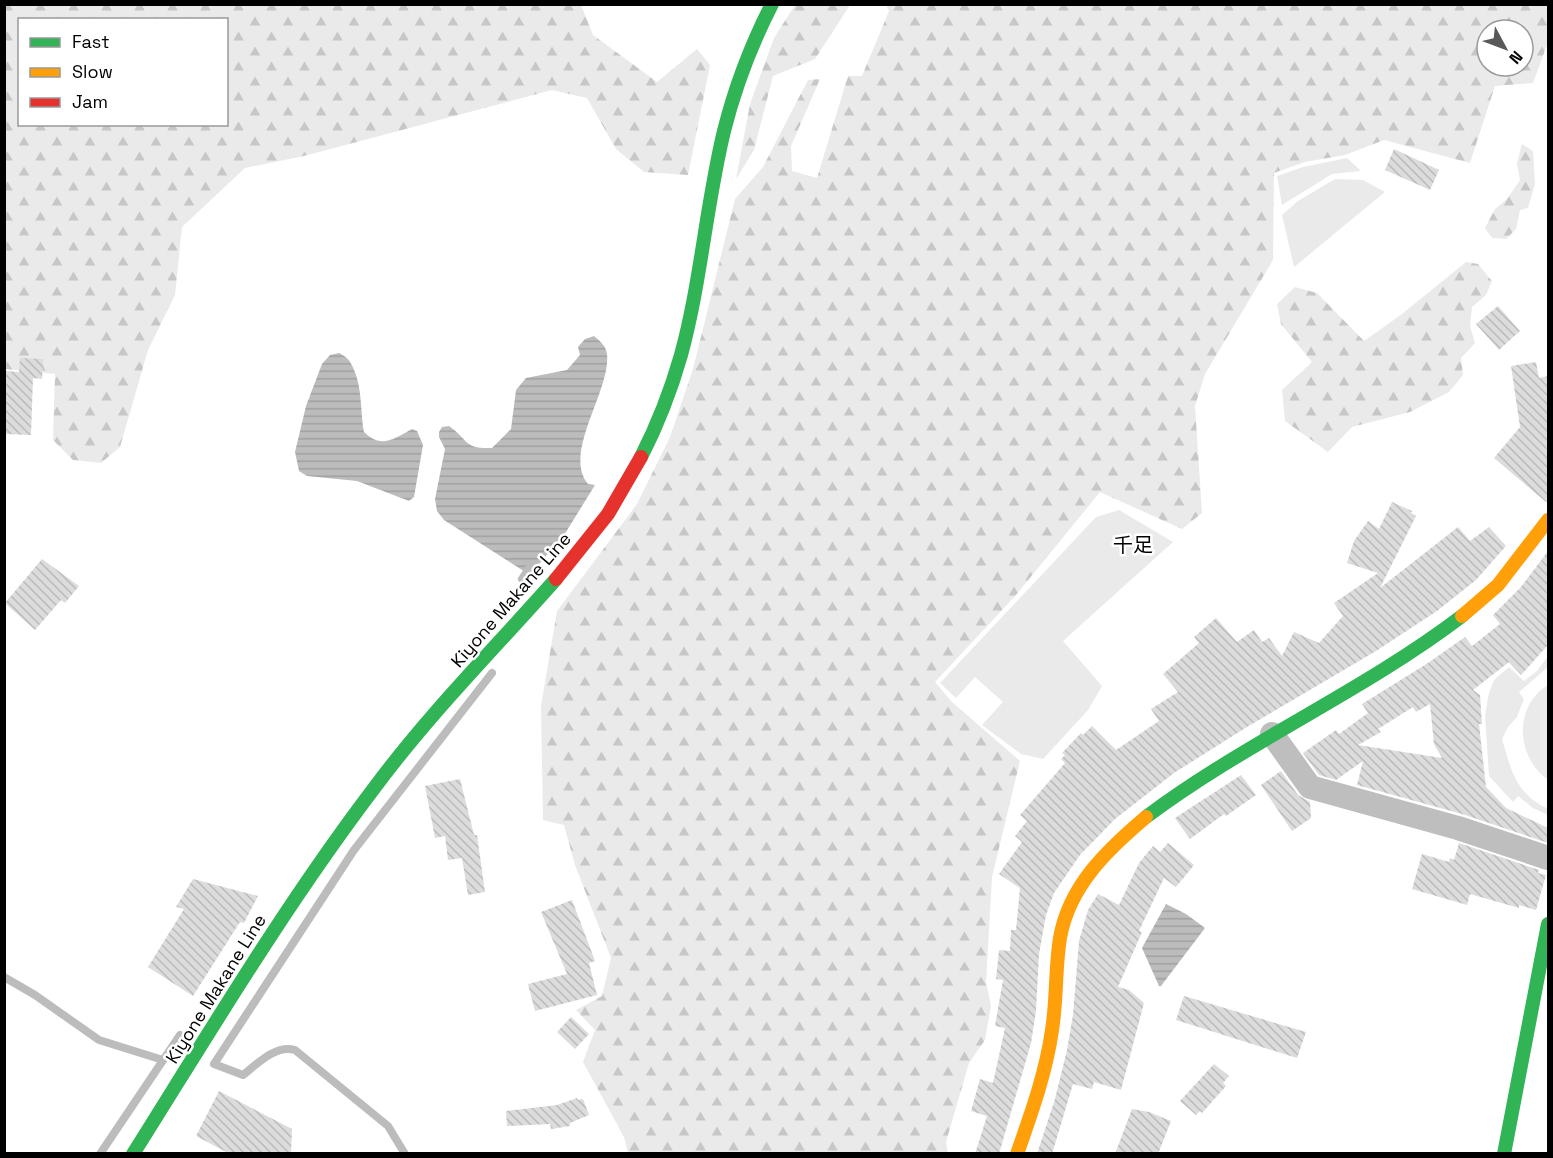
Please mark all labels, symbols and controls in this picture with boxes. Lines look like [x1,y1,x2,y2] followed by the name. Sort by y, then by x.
[18,18,228,126] legend
[1475,18,1535,78] north arrow
[72,30,109,53] text: Fast
[1504,47,1527,68] text: N
[72,60,113,83] text: Slow
[72,90,108,113] text: Jam
[446,527,576,672] street label: Kiyone Makane Line
[1113,532,1153,558] district label: 千足
[160,910,271,1068] street label: Kiyone Makane Line

